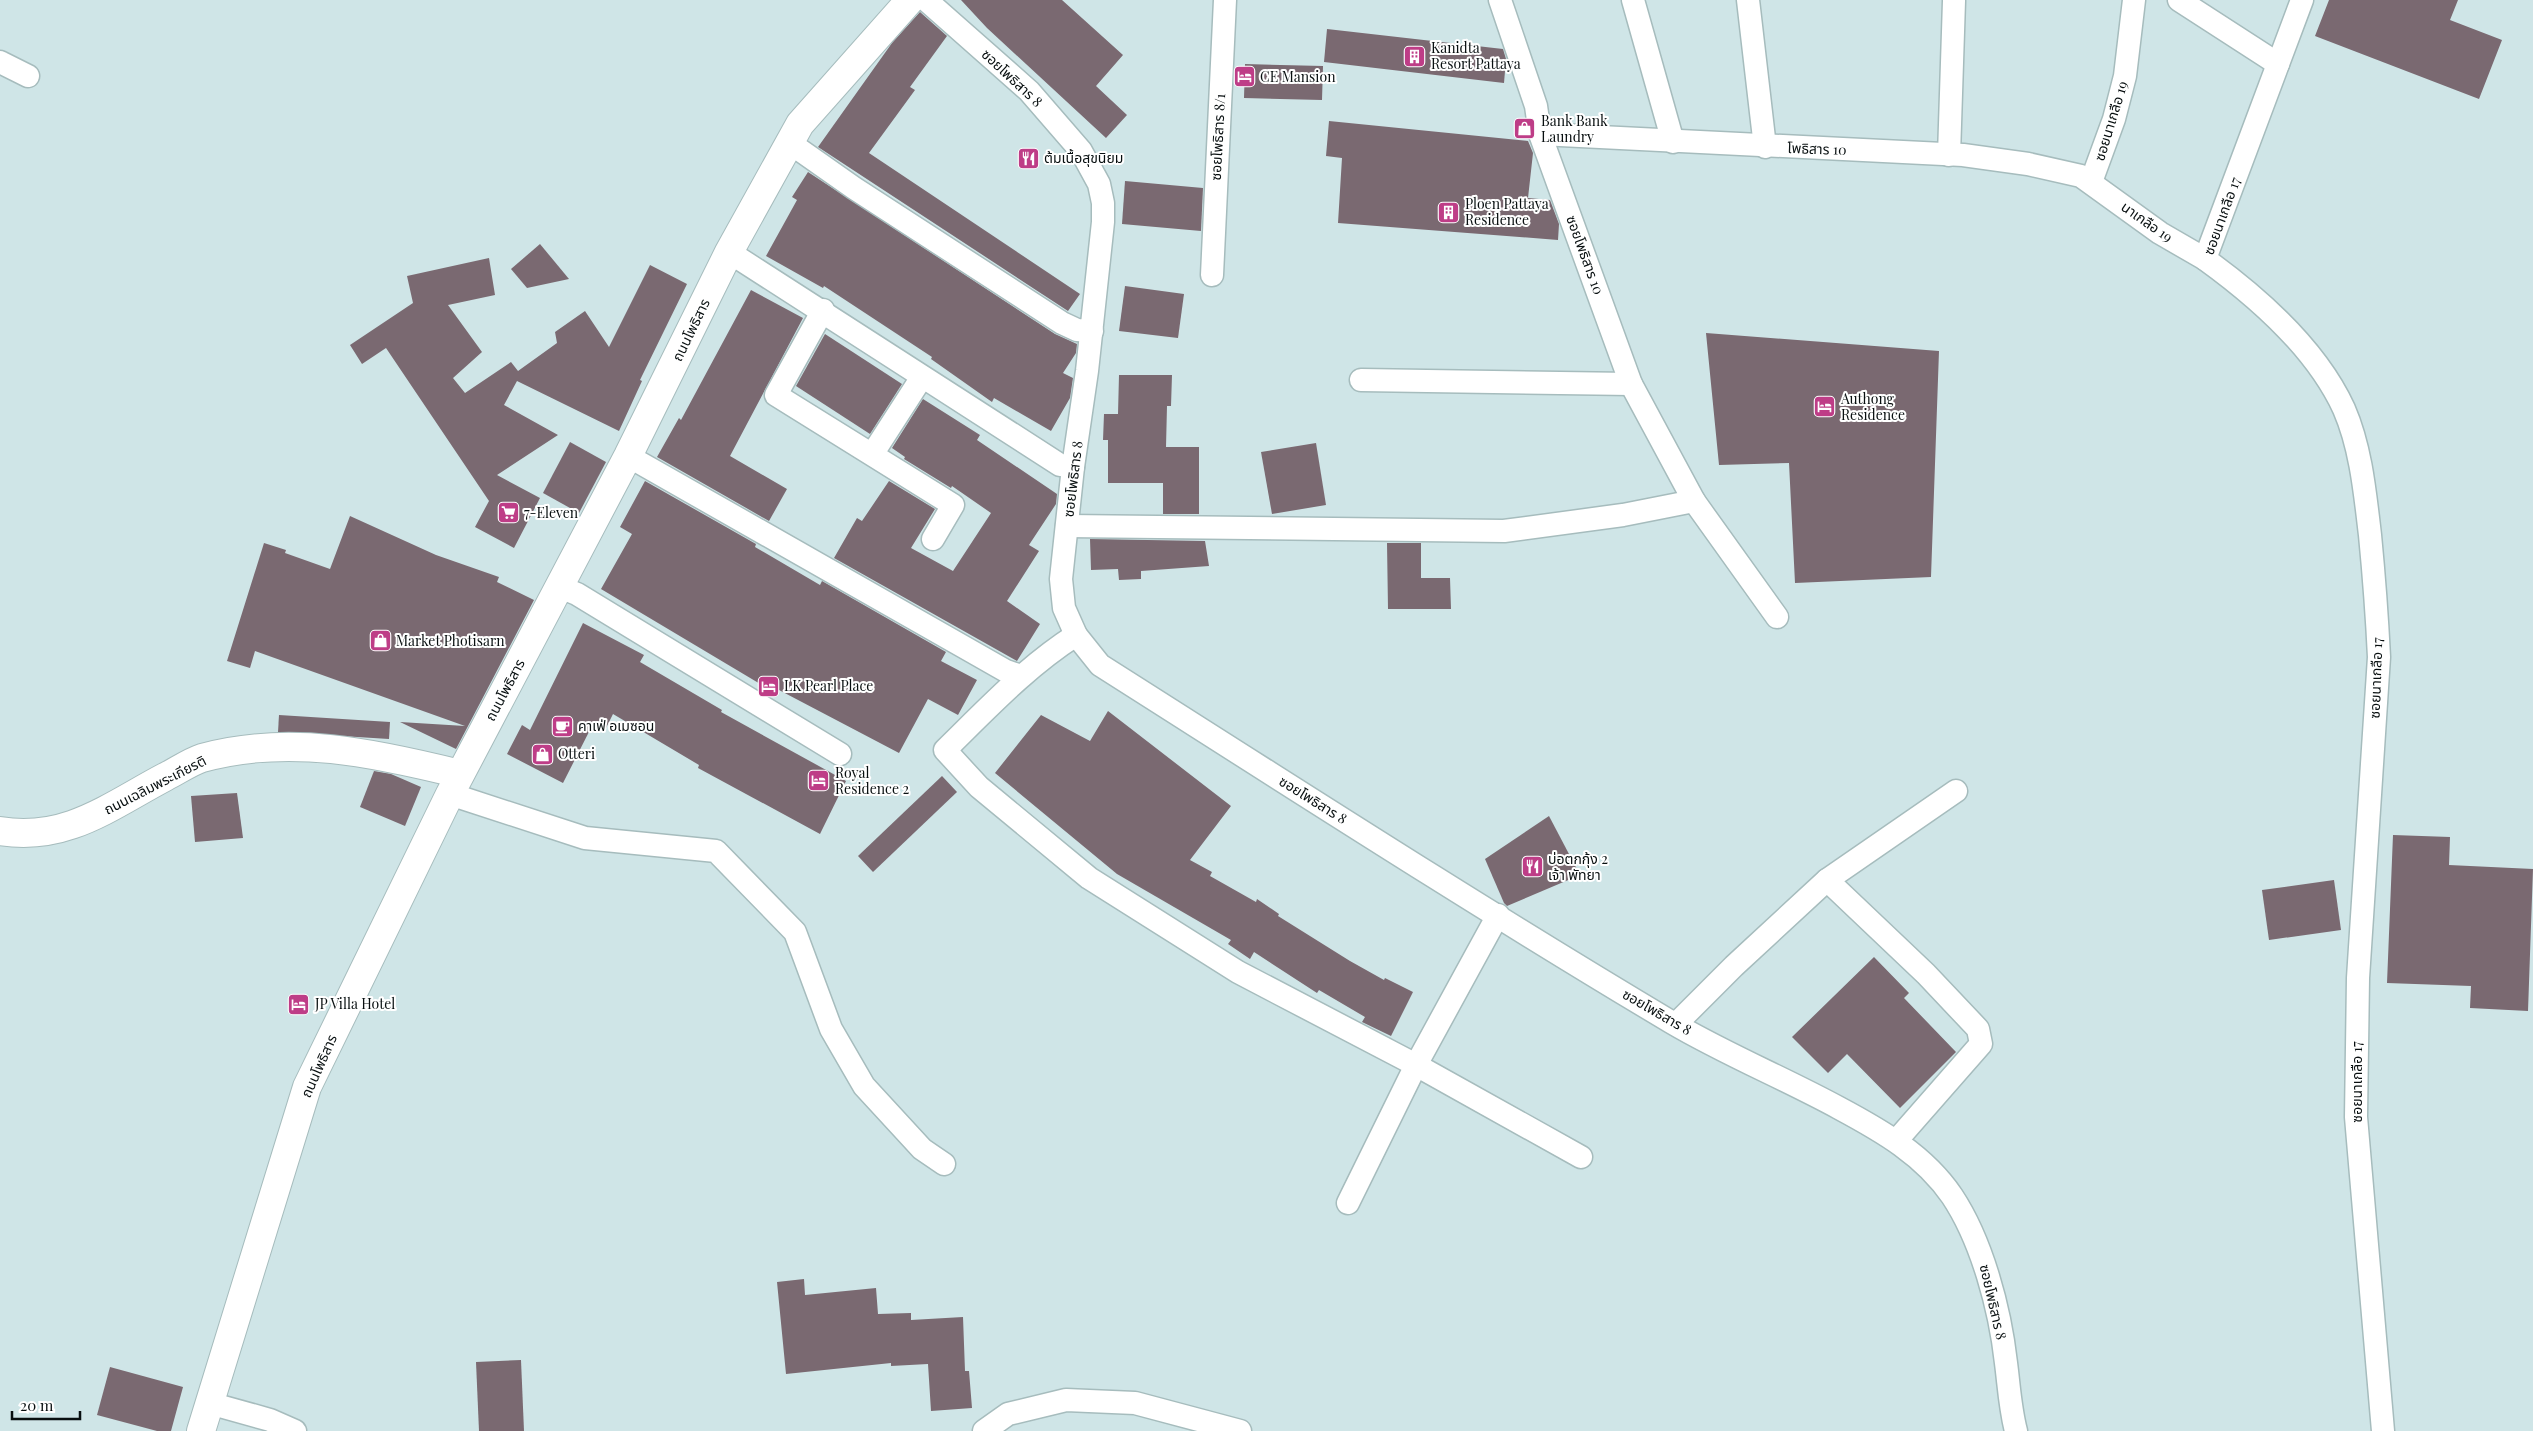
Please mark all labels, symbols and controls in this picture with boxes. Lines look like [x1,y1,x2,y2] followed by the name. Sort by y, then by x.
[1431,38,1521,73] place label: Kanidta Resort Pattaya
[978,44,1047,111] street label: ซอยโพธิสาร 8
[1403,44,1427,68] building icon: Kanidta Resort Pattaya
[1232,65,1256,89] hotel icon: CE Mansion
[1260,67,1336,86] place label: CE Mansion
[2089,79,2132,163] street label: ซอยนาเกลือ 19
[1206,93,1229,181] street label: ซอยโพธิสาร 8/1
[1541,111,1608,146] place label: Bank Bank Laundry
[1513,117,1537,141] shop icon: Bank Bank Laundry
[1787,138,1847,159] street label: โพธิสาร 10
[1016,146,1040,170] restaurant icon: ต้มเนื้อสุขนิยม
[1044,148,1123,167] place label: ต้มเนื้อสุขนิยม
[2199,174,2244,257] street label: ซอยนาเกลือ 17
[1465,194,1549,229] place label: Ploen Pattaya Residence
[2118,197,2177,246] street label: นาเกลือ 19
[1437,200,1461,224] building icon: Ploen Pattaya Residence
[1562,213,1609,297] street label: ซอยโพธิสาร 10
[667,295,714,364] street label: ถนนโพธิสาร
[1840,389,1905,424] place label: Authong Residence
[1813,395,1837,419] hotel icon: Authong Residence
[1058,440,1087,518] street label: ซอยโพธิสาร 8
[496,501,520,525] supermarket icon: 7-Eleven
[524,503,579,522] place label: 7-Eleven
[368,629,392,653] shop icon: Market Photisarn
[396,631,505,650] place label: Market Photisarn
[2365,637,2386,719] street label: ซอยนาเกลือ 17
[480,655,529,724] street label: ถนนโพธิสาร
[756,674,780,698] hotel icon: LK Pearl Place
[784,676,873,695] place label: LK Pearl Place
[550,714,574,738] cafe icon: คาเฟ่ อเมซอน
[578,716,654,735] place label: คาเฟ่ อเมซอน
[530,742,554,766] shop icon: Otteri
[558,744,595,763] place label: Otteri
[100,751,209,819] street label: ถนนเฉลิมพระเกียรติ
[835,763,909,798] place label: Royal Residence 2
[807,769,831,793] hotel icon: Royal Residence 2
[1276,771,1351,828] street label: ซอยโพธิสาร 8
[1548,849,1608,884] place label: บ่อตกกุ้ง 2 เจ้า พัทยา
[1520,855,1544,879] restaurant icon: บ่อตกกุ้ง 2 เจ้า พัทยา
[1619,984,1695,1039] street label: ซอยโพธิสาร 8
[287,992,311,1016] hotel icon: JP Villa Hotel
[314,994,395,1013] place label: JP Villa Hotel
[296,1031,341,1100] street label: ถนนโพธิสาร
[2347,1041,2366,1123] street label: ซอยนาเกลือ 17
[1976,1262,2011,1341] street label: ซอยโพธิสาร 8
[12,1388,80,1420] scale bar
[20,1395,54,1415] text: 20 m

